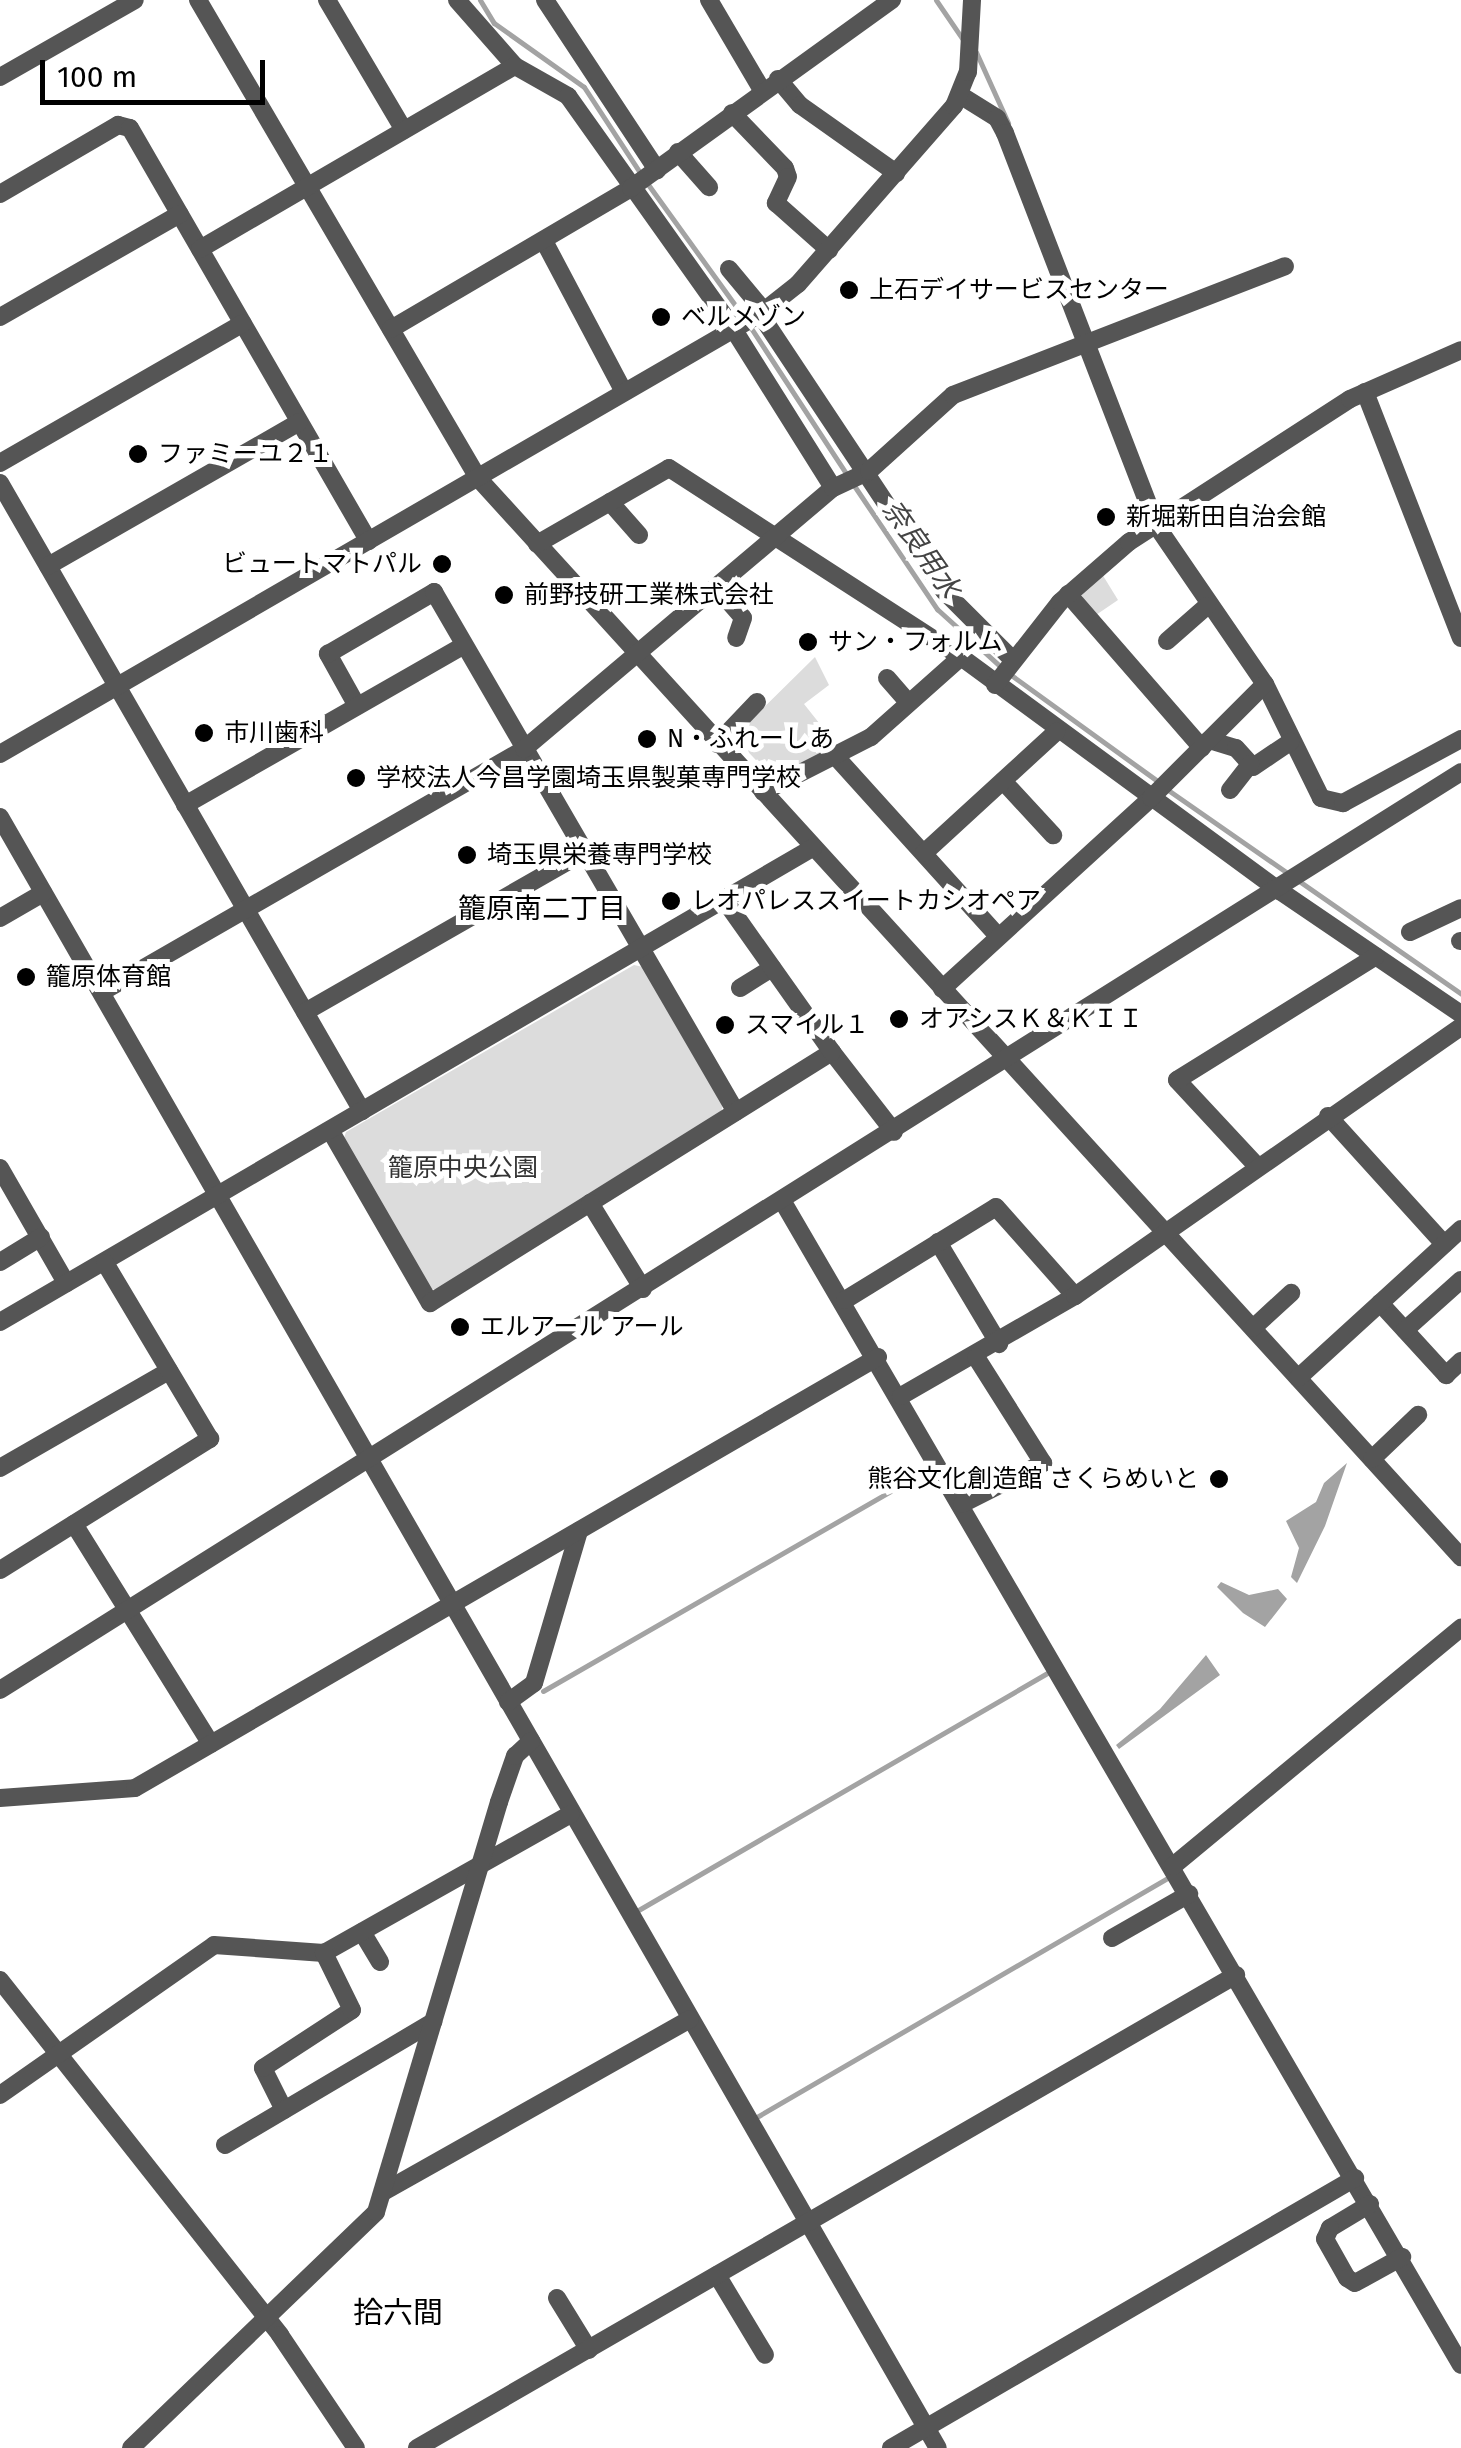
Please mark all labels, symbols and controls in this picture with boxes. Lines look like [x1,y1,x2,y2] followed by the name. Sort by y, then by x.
[45,40,270,102] scale bar
[57,59,137,95] text: 100 m
[869,275,1169,305] place label: 上石デイサービスセンター
[838,279,860,301] marker: 上石デイサービスセンター
[681,302,806,332] place label: ベルメゾン
[650,306,672,328] marker: ベルメゾン
[158,439,333,469] place label: ファミーユ２１
[127,443,149,465] marker: ファミーユ２１
[875,493,967,605] water label: 奈良用水
[1126,502,1326,532] place label: 新堀新田自治会館
[1095,506,1117,528] marker: 新堀新田自治会館
[222,549,422,579] place label: ビュートマトパル
[431,553,453,575] marker: ビュートマトパル
[524,580,774,610] place label: 前野技研工業株式会社
[493,584,515,606] marker: 前野技研工業株式会社
[828,627,1003,657] place label: サン・フォルム
[797,631,819,653] marker: サン・フォルム
[224,718,324,748] place label: 市川歯科
[193,722,215,744] marker: 市川歯科
[667,724,834,754] place label: N・ふれーしあ
[636,728,658,750] marker: N・ふれーしあ
[376,763,801,793] place label: 学校法人今昌学園埼玉県製菓専門学校
[345,767,367,789] marker: 学校法人今昌学園埼玉県製菓専門学校
[487,840,712,870] place label: 埼玉県栄養専門学校
[456,844,478,866] marker: 埼玉県栄養専門学校
[691,886,1041,916] place label: レオパレススイートカシオペア
[660,890,682,912] marker: レオパレススイートカシオペア
[458,892,626,926] district label: 籠原南二丁目
[46,962,171,992] place label: 籠原体育館
[15,966,37,988] marker: 籠原体育館
[919,1004,1144,1034] place label: オアシスＫ＆ＫＩＩ
[888,1008,910,1030] marker: オアシスＫ＆ＫＩＩ
[745,1010,870,1040] place label: スマイル１
[714,1014,736,1036] marker: スマイル１
[388,1153,538,1183] park label: 籠原中央公園
[480,1312,684,1342] place label: エルアール アール
[449,1316,471,1338] marker: エルアール アール
[867,1464,1199,1494] place label: 熊谷文化創造館 さくらめいと
[1208,1468,1230,1490] marker: 熊谷文化創造館 さくらめいと
[353,2295,443,2331] district label: 拾六間

